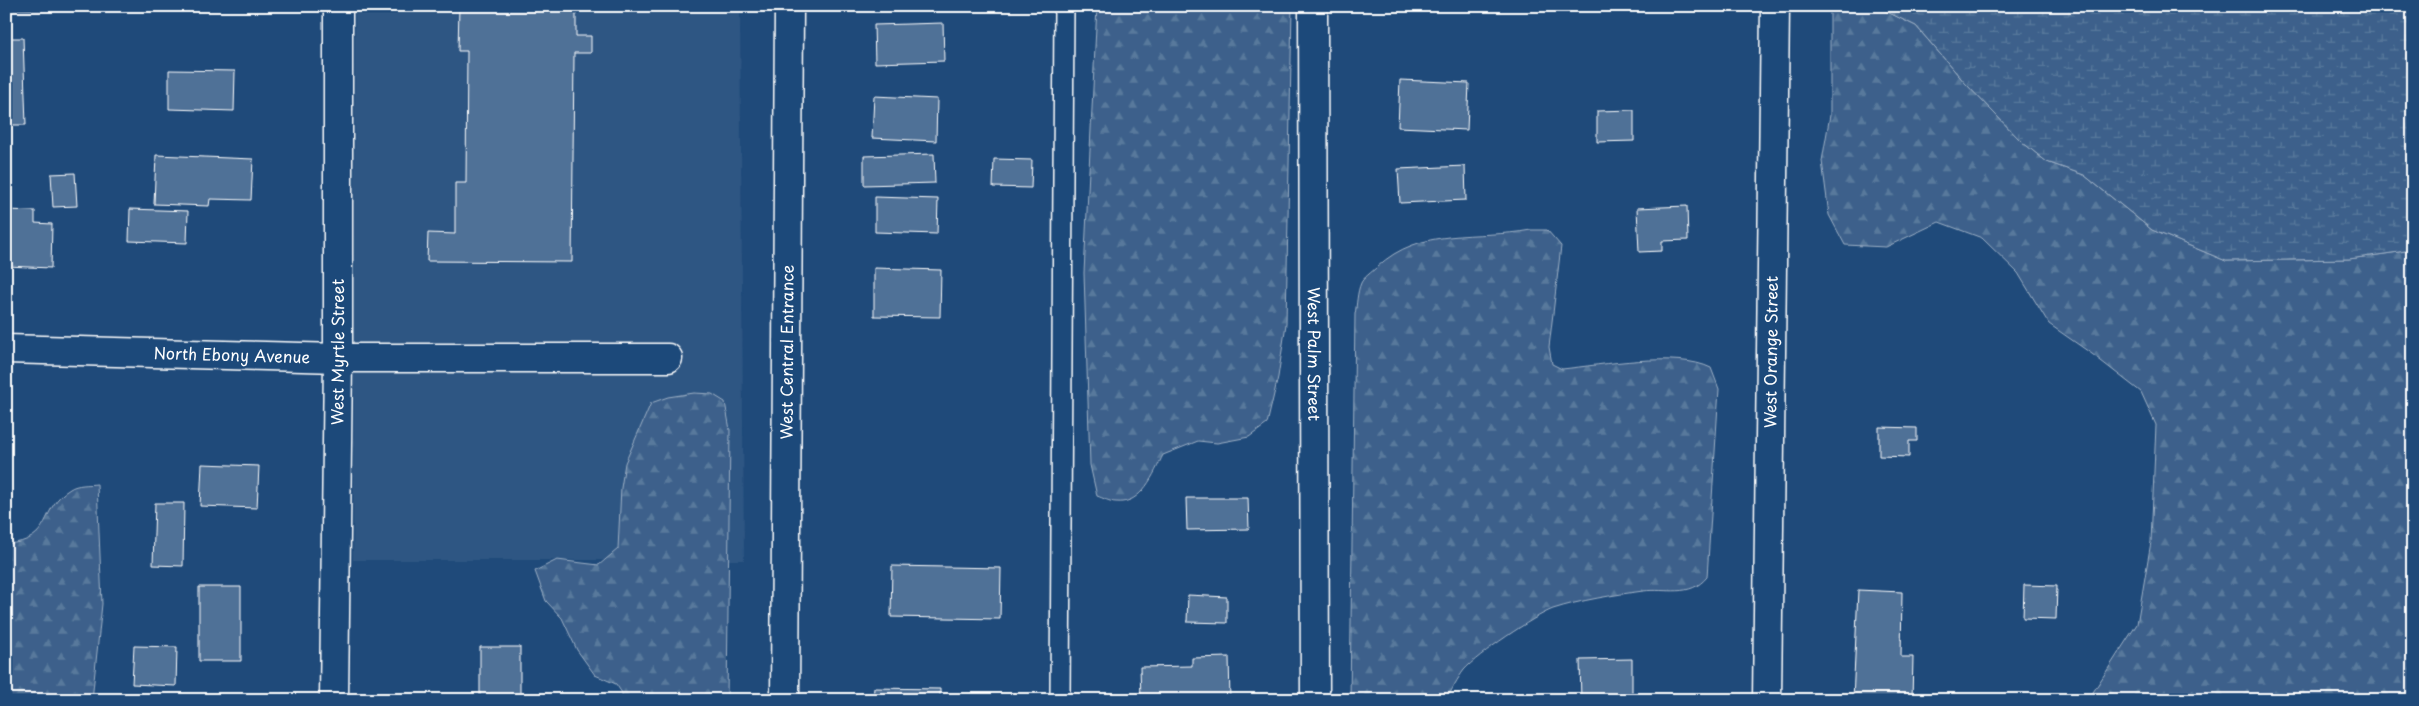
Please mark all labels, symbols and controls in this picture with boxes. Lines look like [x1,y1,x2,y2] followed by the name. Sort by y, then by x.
[774,264,799,439] street label: West Central Entrance
[1757,275,1783,428] street label: West Orange Street
[324,278,349,425] street label: West Myrtle Street
[1303,287,1327,422] street label: West Palm Street
[153,340,311,368] street label: North Ebony Avenue

